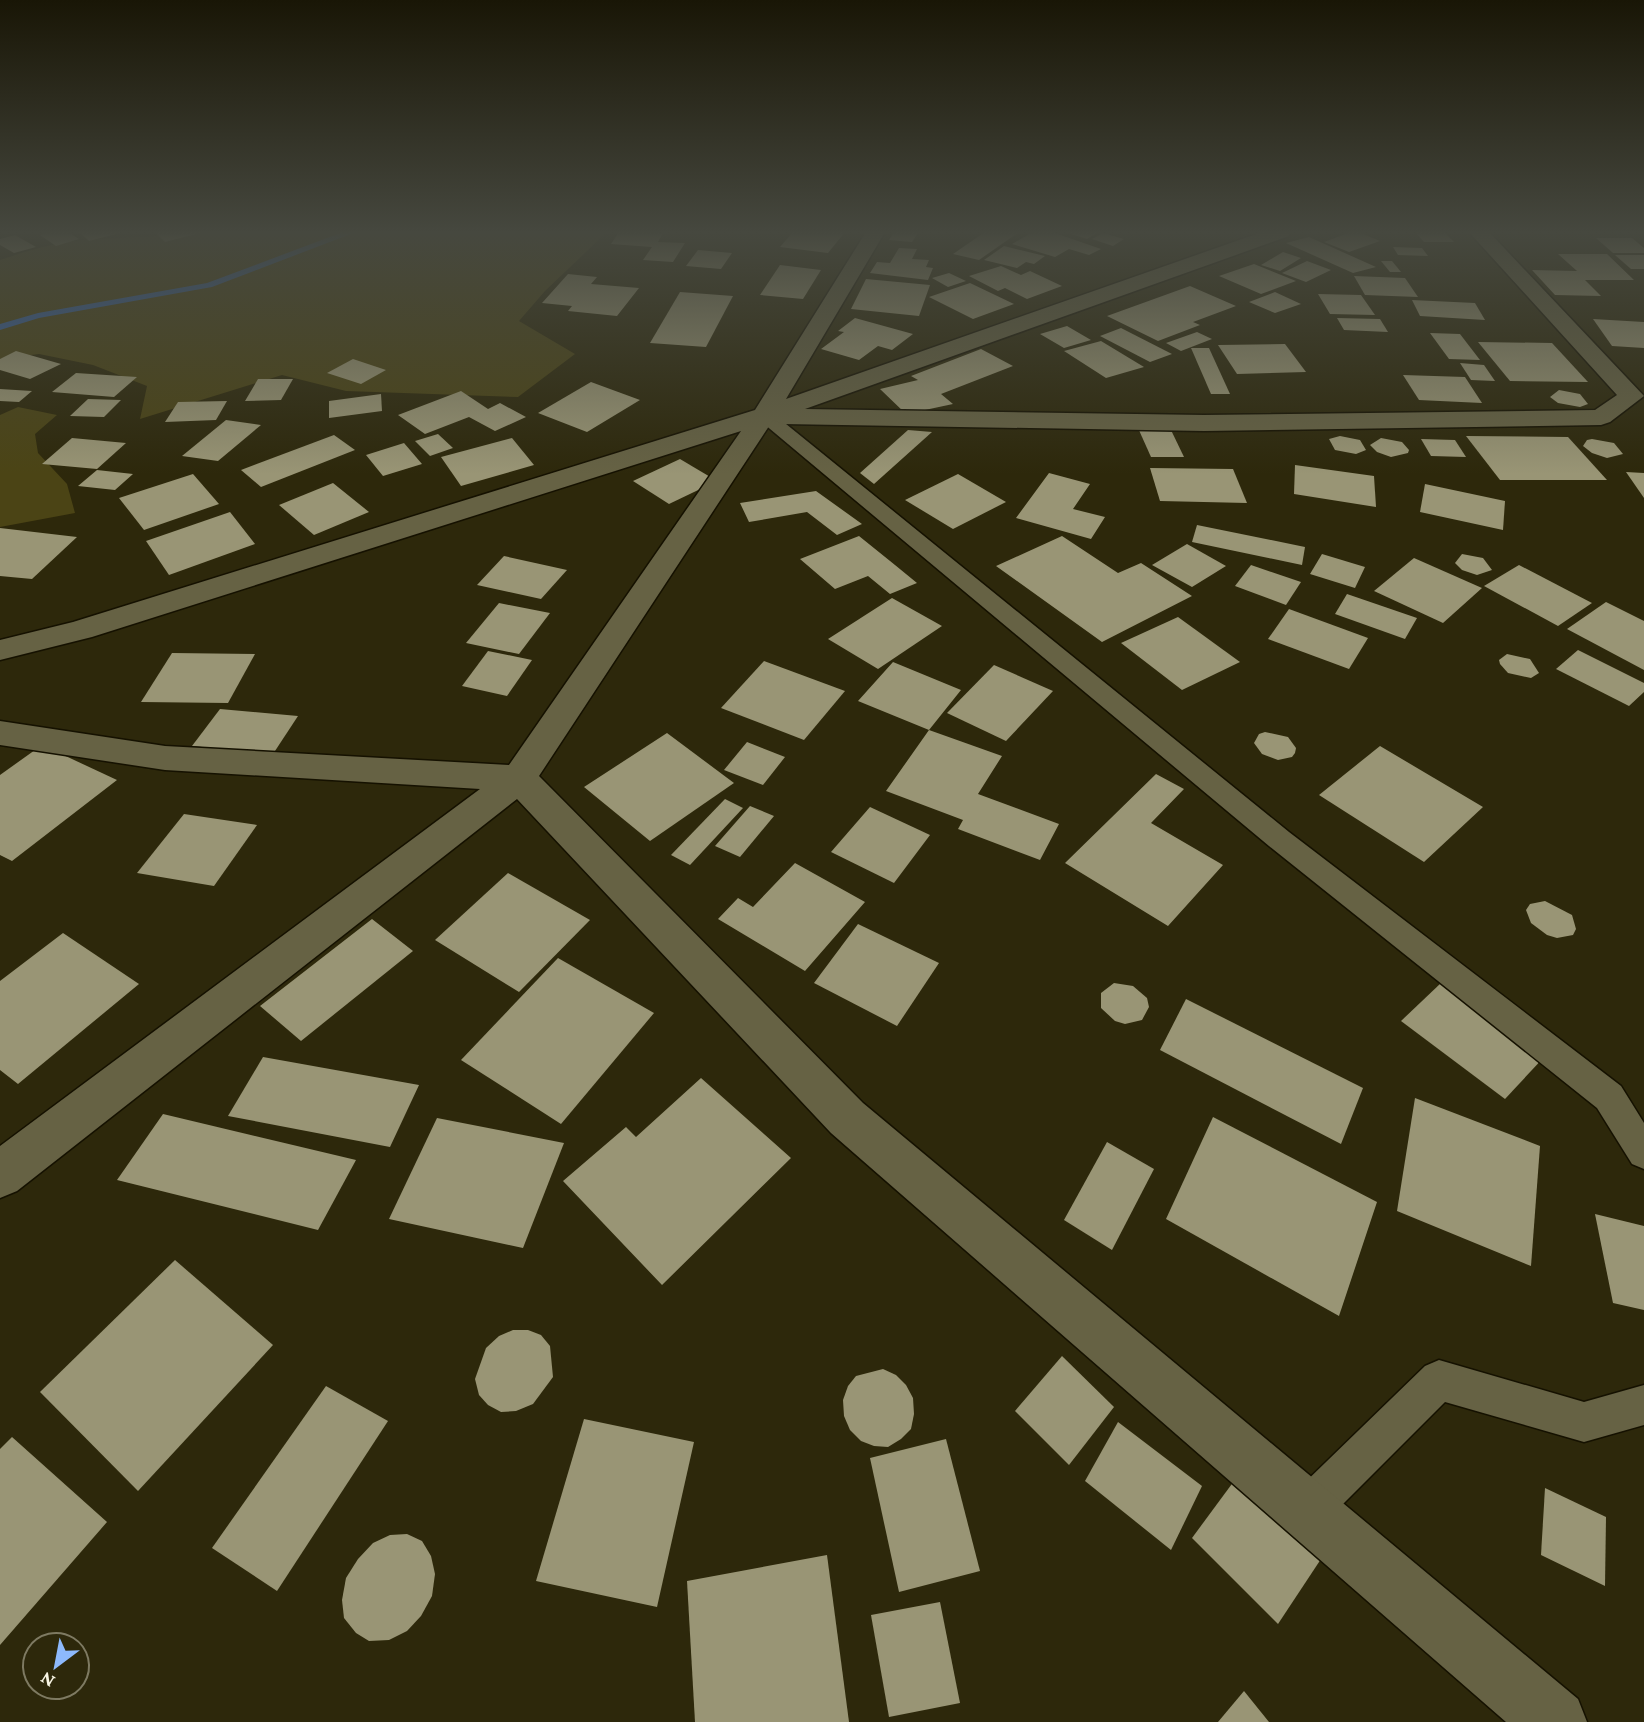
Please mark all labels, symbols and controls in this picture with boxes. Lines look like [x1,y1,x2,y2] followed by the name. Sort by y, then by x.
[21,1631,91,1701] north arrow
[36,1668,58,1692] text: N

